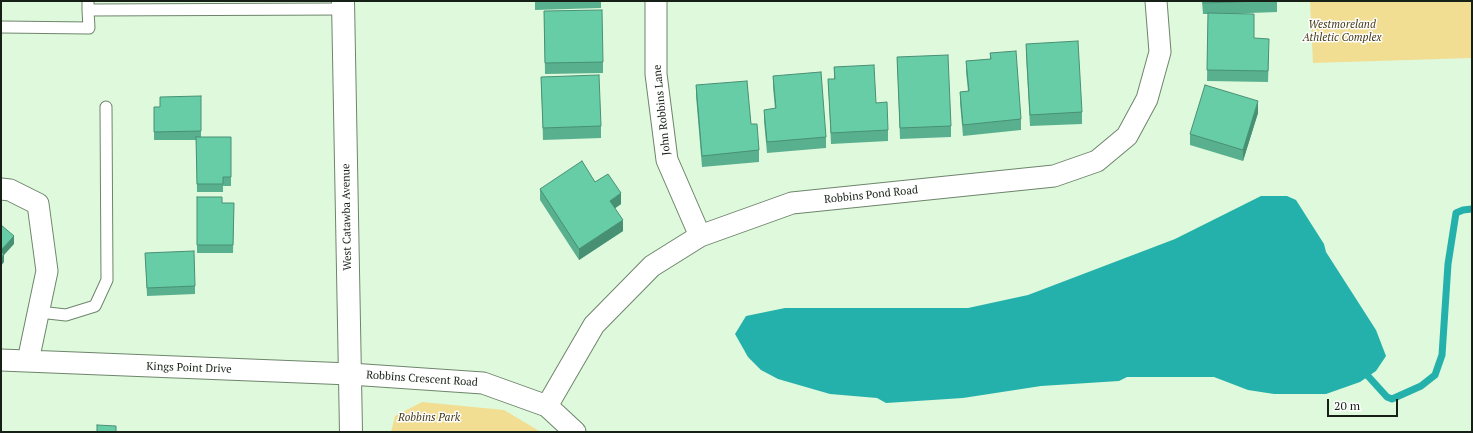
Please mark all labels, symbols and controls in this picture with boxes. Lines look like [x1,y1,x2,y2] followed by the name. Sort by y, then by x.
[1302,18,1382,44] park label: Westmoreland Athletic Complex
[651,64,673,156] street label: John Robbins Lane
[339,163,355,271] street label: West Catawba Avenue
[823,184,919,206] street label: Robbins Pond Road
[146,360,232,376] street label: Kings Point Drive
[366,369,478,389] street label: Robbins Crescent Road
[1329,391,1400,417] scale bar
[1334,398,1360,413] text: 20 m
[398,411,460,425] park label: Robbins Park

